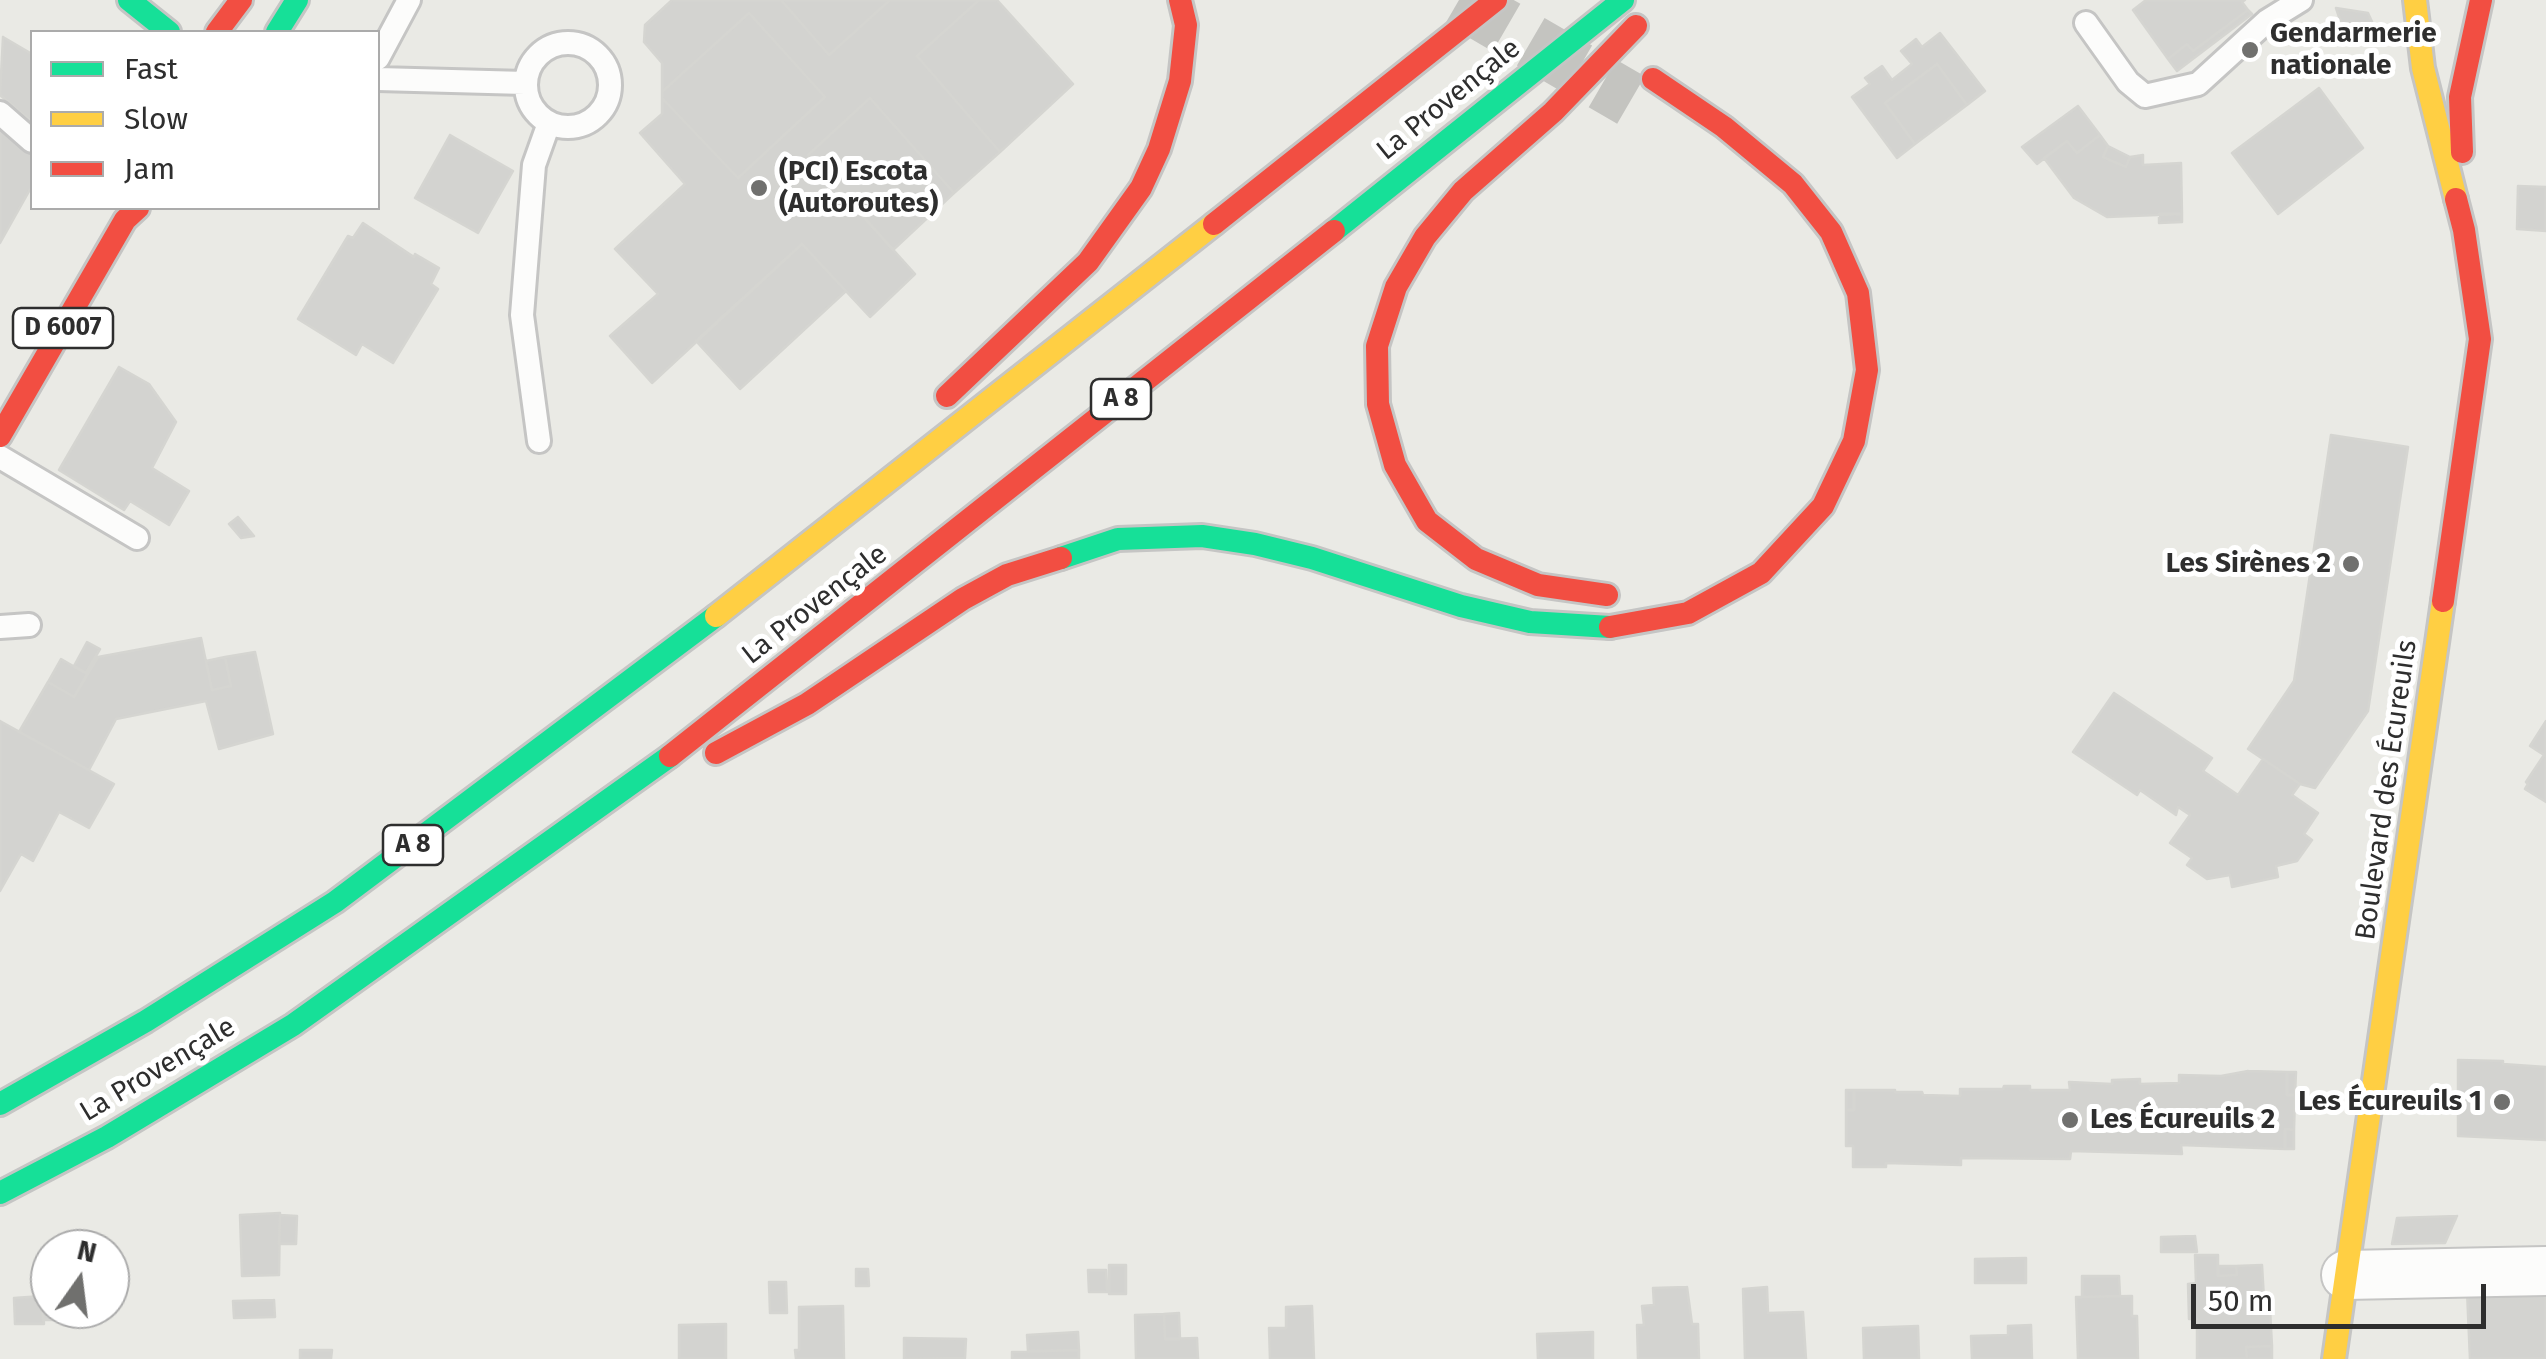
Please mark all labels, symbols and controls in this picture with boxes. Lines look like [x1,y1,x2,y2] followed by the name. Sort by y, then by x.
[2270,17,2437,83] place label: Gendarmerie nationale
[30,30,380,210] legend
[1370,32,1528,168] street label: La Provençale
[2239,39,2261,61] marker: Gendarmerie nationale
[124,51,178,87] text: Fast
[124,101,188,137] text: Slow
[124,151,175,187] text: Jam
[779,155,938,221] place label: (PCI) Escota (Autoroutes)
[748,177,770,199] marker: (PCI) Escota (Autoroutes)
[13,308,113,348] road number: D 6007
[1091,379,1151,419] road number: A 8
[736,538,894,672] street label: La Provençale
[2166,547,2331,581] place label: Les Sirènes 2
[2340,553,2362,575] marker: Les Sirènes 2
[2349,638,2425,942] street label: Boulevard des Écureuils
[383,825,443,865] road number: A 8
[74,1011,242,1129] street label: La Provençale
[2298,1085,2482,1119] place label: Les Écureuils 1
[2491,1091,2513,1113] marker: Les Écureuils 1
[2090,1103,2275,1137] place label: Les Écureuils 2
[2059,1109,2081,1131] marker: Les Écureuils 2
[30,1229,130,1329] north arrow
[74,1233,100,1270] text: N
[2196,1264,2491,1326] scale bar
[2208,1283,2273,1319] text: 50 m

